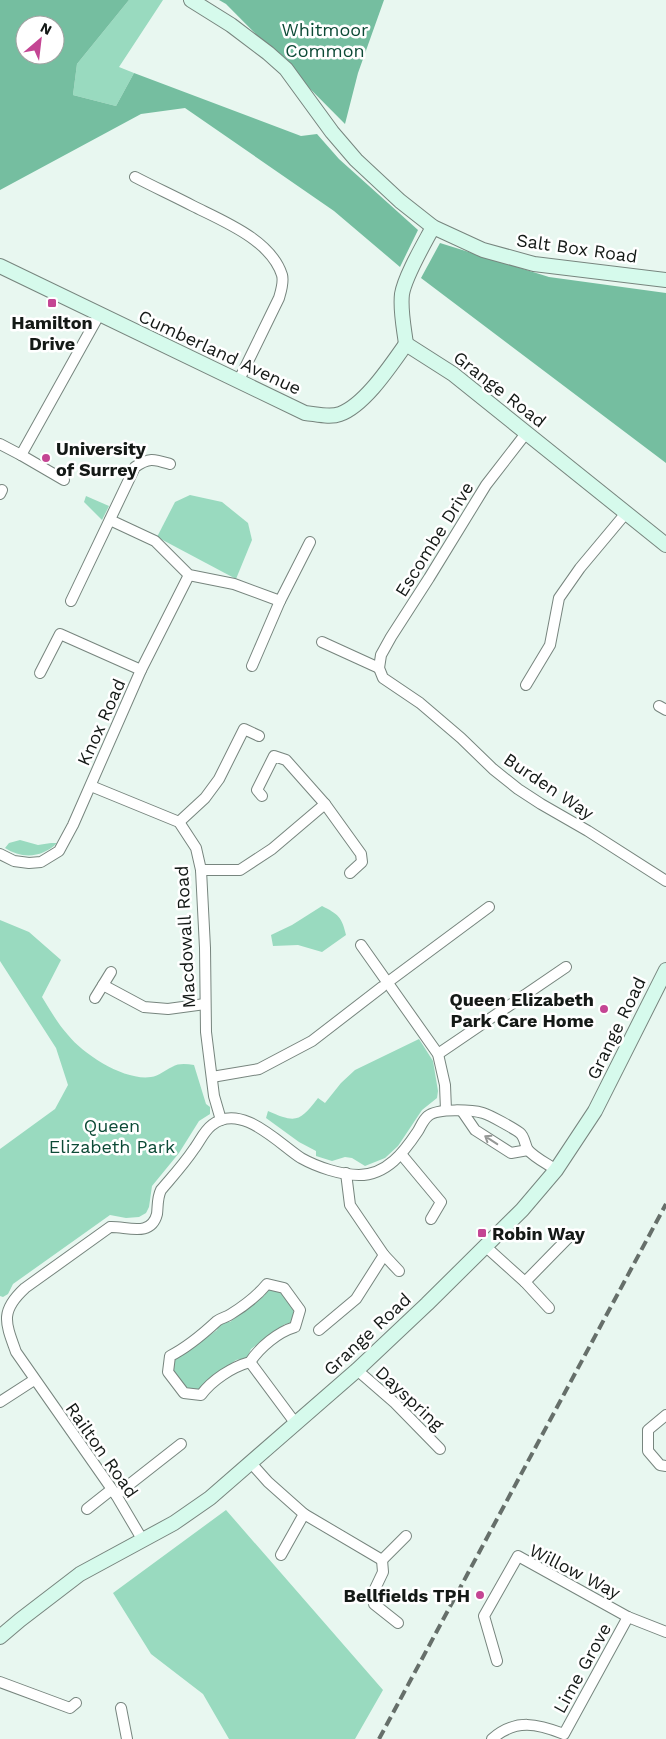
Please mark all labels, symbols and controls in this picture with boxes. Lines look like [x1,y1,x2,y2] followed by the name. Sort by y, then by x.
[15,15,65,65] north arrow
[38,19,54,38] text: N
[282,19,368,61] park label: Whitmoor Common
[515,229,639,267] street label: Salt Box Road
[46,297,58,309] marker: Hamilton Drive
[135,305,305,399] street label: Cumberland Avenue
[11,312,93,354] place label: Hamilton Drive
[450,346,550,432] street label: Grange Road
[56,438,147,480] place label: University of Surrey
[40,452,52,464] marker: University of Surrey
[390,478,478,600] street label: Escombe Drive
[73,675,129,769] street label: Knox Road
[500,748,599,824] street label: Burden Way
[171,865,199,1009] street label: Macdowall Road
[582,973,650,1083] street label: Grange Road
[449,989,594,1031] place label: Queen Elizabeth Park Care Home
[598,1003,610,1015] marker: Queen Elizabeth Park Care Home
[49,1115,175,1157] park label: Queen Elizabeth Park
[484,1135,498,1145] one-way arrow
[492,1223,586,1244] place label: Robin Way
[476,1227,488,1239] marker: Robin Way
[319,1288,415,1380] street label: Grange Road
[372,1361,449,1435] street label: Dayspring
[61,1398,143,1502] street label: Railton Road
[526,1539,625,1603] street label: Willow Way
[344,1585,470,1606] place label: Bellfields TPH
[474,1589,486,1601] marker: Bellfields TPH
[549,1619,615,1717] street label: Lime Grove

